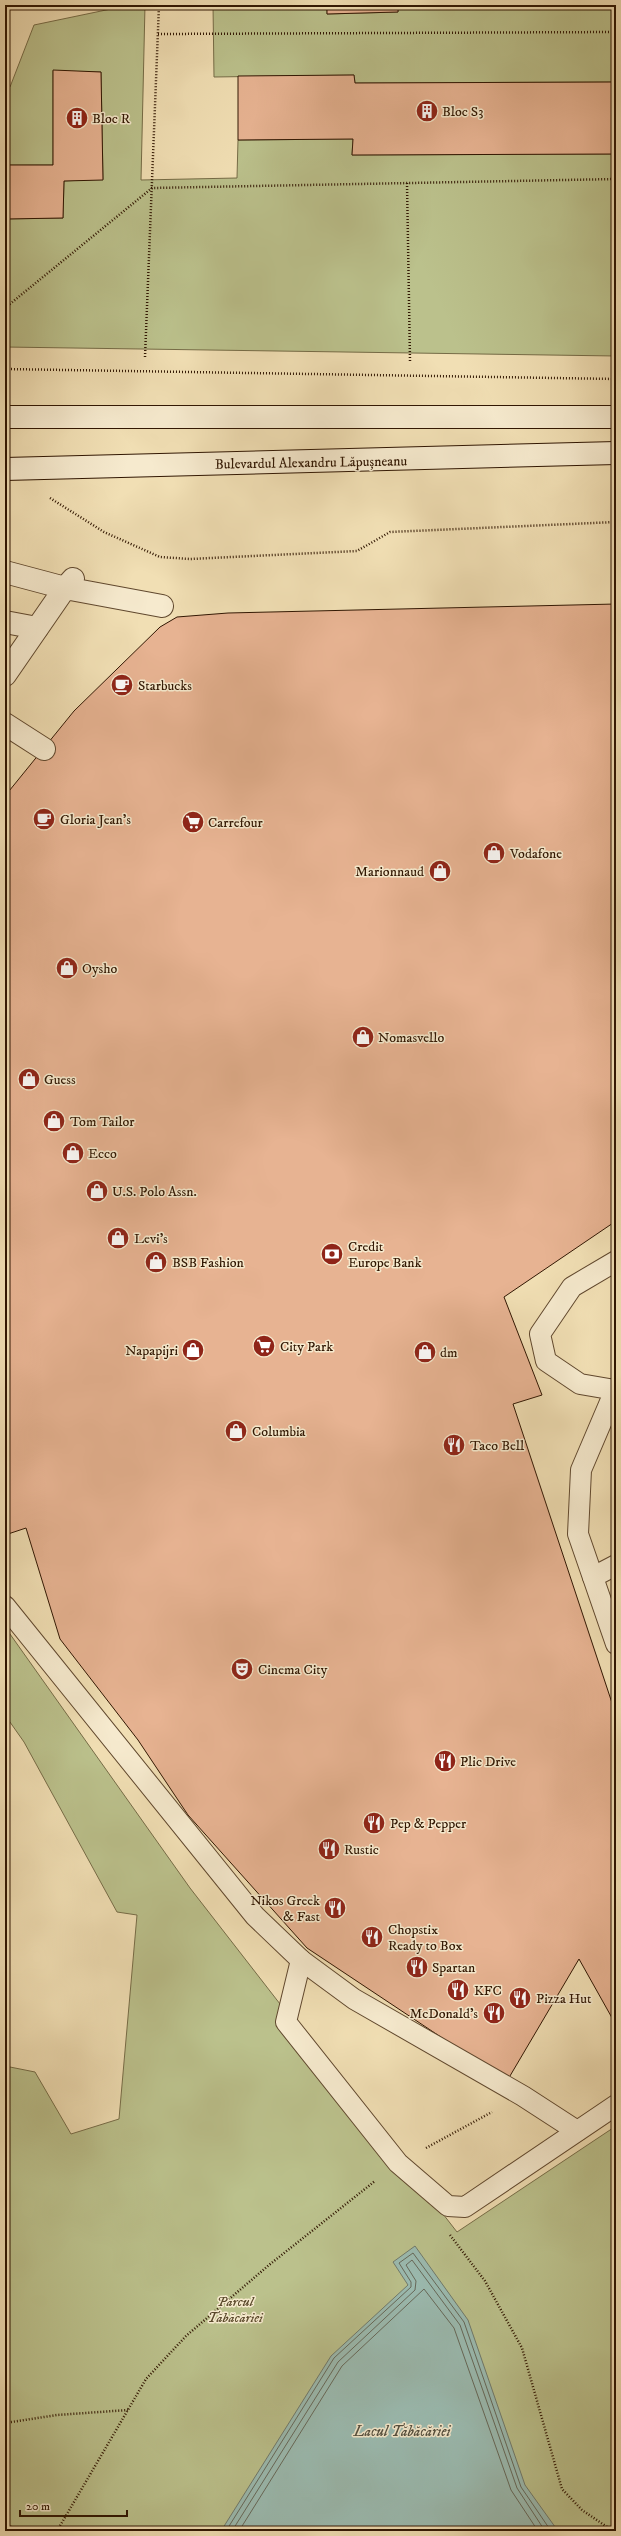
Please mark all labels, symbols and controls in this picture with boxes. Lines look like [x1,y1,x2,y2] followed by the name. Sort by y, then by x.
[414,98,440,124] building icon: Bloc S3
[442,103,483,121] place label: Bloc S3
[64,105,90,131] building icon: Bloc R
[92,110,131,128] place label: Bloc R
[215,452,408,474] street label: Bulevardul Alexandru Lăpușneanu
[109,672,135,698] cafe icon: Starbucks
[138,677,192,695] place label: Starbucks
[31,806,57,832] cafe icon: Gloria Jean's
[180,809,206,835] supermarket icon: Carrefour
[60,811,131,829] place label: Gloria Jean's
[208,814,263,832] place label: Carrefour
[481,840,507,866] shop icon: Vodafone
[509,845,562,863] place label: Vodafone
[427,858,453,884] shop icon: Marionnaud
[355,863,424,881] place label: Marionnaud
[54,955,80,981] shop icon: Oysho
[82,960,118,978] place label: Oysho
[350,1024,376,1050] shop icon: Nomasvello
[378,1029,444,1047] place label: Nomasvello
[16,1066,42,1092] shop icon: Guess
[44,1071,76,1089] place label: Guess
[41,1108,67,1134] shop icon: Tom Tailor
[70,1113,135,1131] place label: Tom Tailor
[60,1140,86,1166] shop icon: Ecco
[88,1145,117,1163] place label: Ecco
[84,1178,110,1204] shop icon: U.S. Polo Assn.
[112,1183,197,1201] place label: U.S. Polo Assn.
[105,1225,131,1251] shop icon: Levi's
[134,1230,168,1248] place label: Levi's
[348,1238,422,1272] place label: Credit Europe Bank
[319,1241,345,1267] bank icon: Credit Europe Bank
[143,1249,169,1275] shop icon: BSB Fashion
[172,1254,245,1272] place label: BSB Fashion
[251,1333,277,1359] supermarket icon: City Park
[180,1337,206,1363] shop icon: Napapijri
[280,1338,333,1356] place label: City Park
[412,1339,438,1365] shop icon: dm
[125,1342,178,1360] place label: Napapijri
[440,1344,458,1362] place label: dm
[223,1418,249,1444] shop icon: Columbia
[252,1423,306,1441] place label: Columbia
[441,1432,467,1458] restaurant icon: Taco Bell
[470,1437,525,1455] place label: Taco Bell
[229,1656,255,1682] theatre icon: Cinema City
[258,1661,328,1679] place label: Cinema City
[432,1748,458,1774] restaurant icon: Plic Drive
[460,1753,516,1771] place label: Plic Drive
[361,1810,387,1836] restaurant icon: Pep & Pepper
[390,1815,467,1833] place label: Pep & Pepper
[316,1836,342,1862] restaurant icon: Rustic
[344,1841,379,1859] place label: Rustic
[250,1892,321,1926] place label: Nikos Greek & Fast
[322,1895,348,1921] restaurant icon: Nikos Greek & Fast
[388,1921,462,1955] place label: Chopstix Ready to Box
[359,1924,385,1950] restaurant icon: Chopstix Ready to Box
[404,1954,430,1980] restaurant icon: Spartan
[432,1959,476,1977] place label: Spartan
[445,1977,471,2003] restaurant icon: KFC
[474,1982,502,2000] place label: KFC
[507,1985,533,2011] restaurant icon: Pizza Hut
[536,1990,592,2008] place label: Pizza Hut
[481,2000,507,2026] restaurant icon: McDonald's
[410,2005,478,2023] place label: McDonald's
[207,2293,264,2327] park label: Parcul Tăbăcăriei
[353,2422,451,2441] water label: Lacul Tăbăcăriei
[20,2492,127,2518] scale bar
[26,2499,50,2514] text: 20 m

